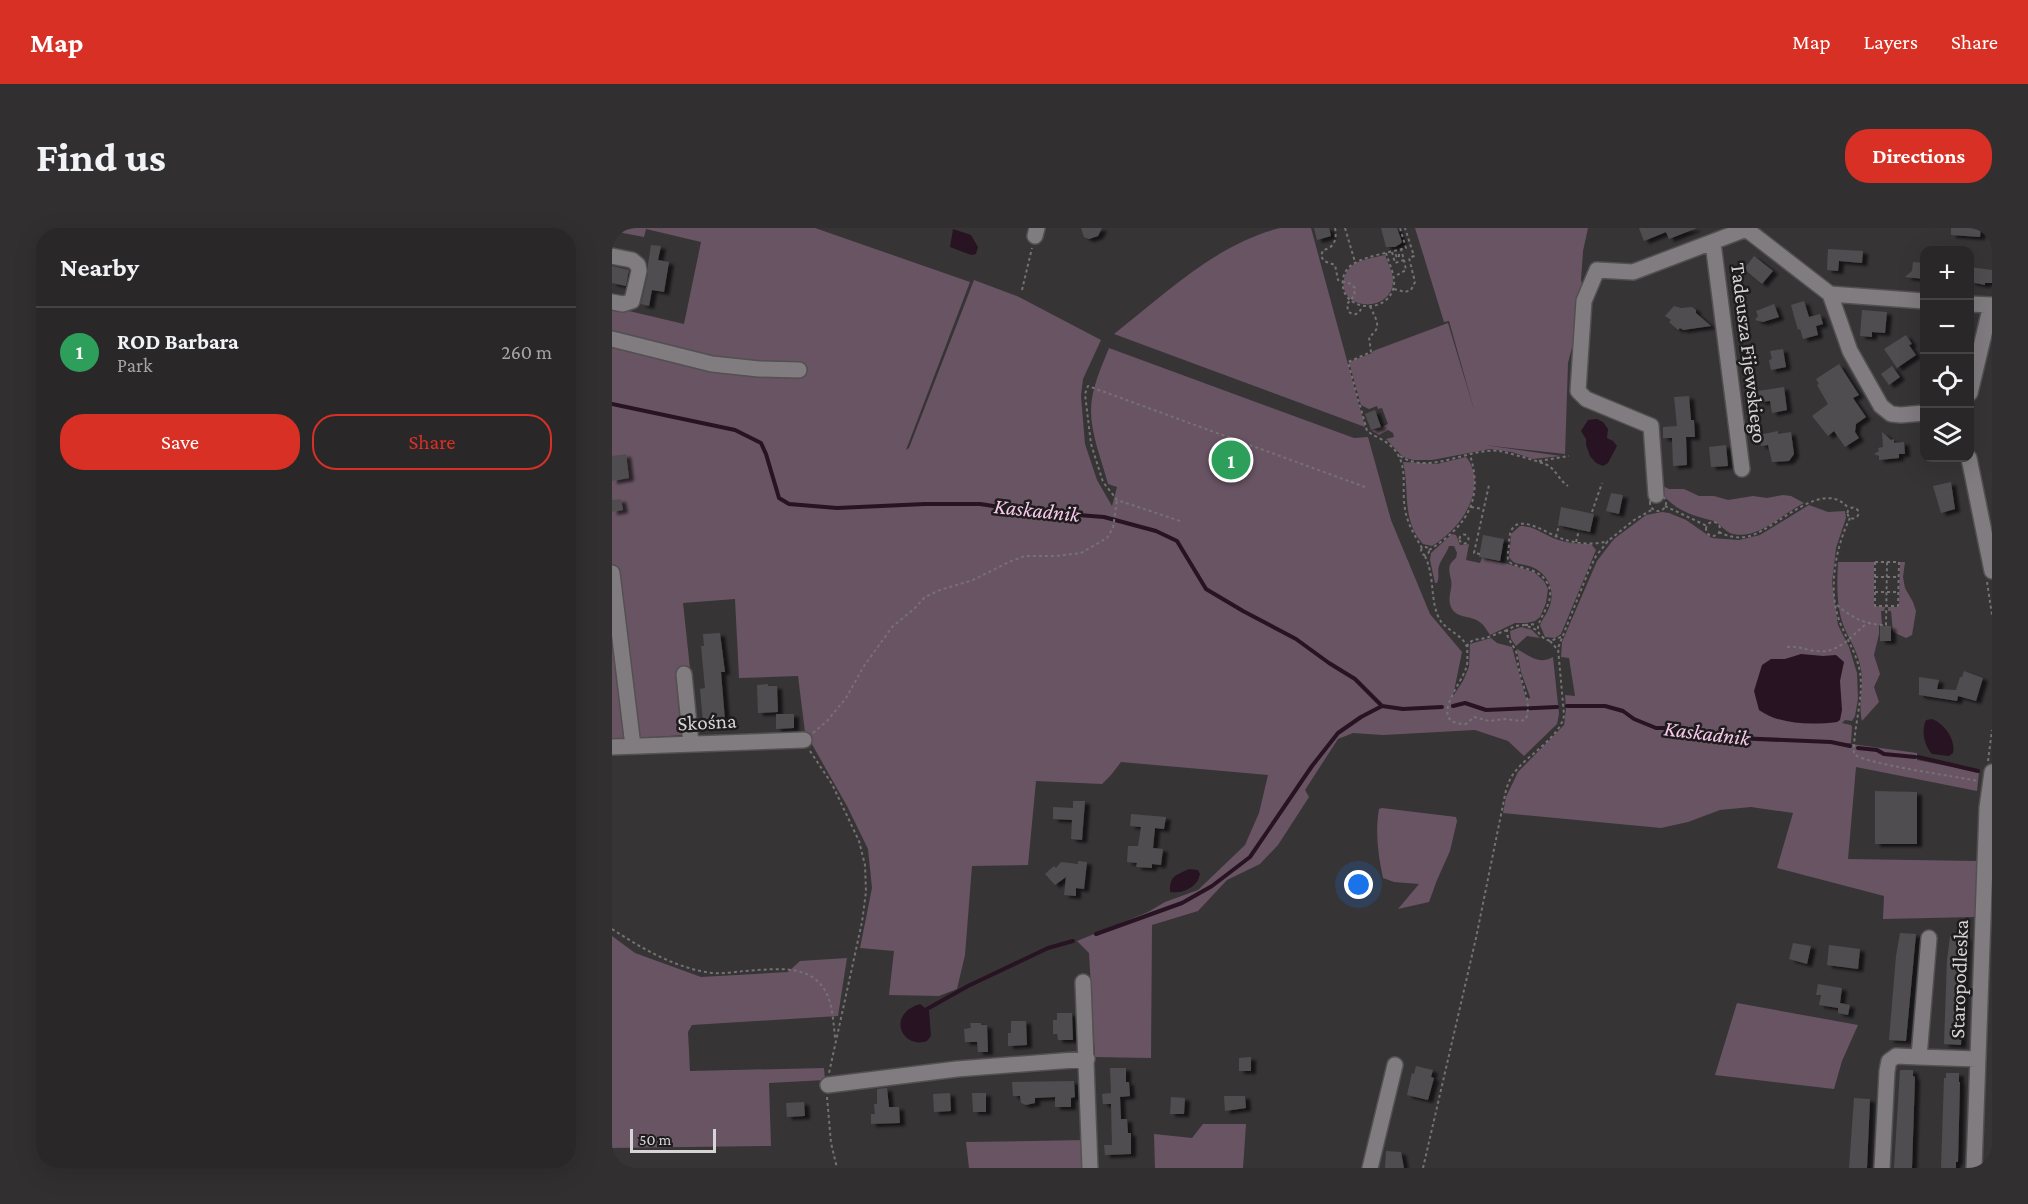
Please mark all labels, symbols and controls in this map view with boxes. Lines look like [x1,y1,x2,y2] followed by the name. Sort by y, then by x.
[30,27,83,58] text: Map
[1792,30,1831,54] text: Map
[1864,30,1918,54] text: Layers
[1951,30,1998,54] text: Share
[1845,129,1992,183] button: Directions
[36,133,166,180] text: Find us
[1920,246,1974,462] map controls
[1920,246,1974,300] button: +
[60,253,139,282] text: Nearby
[1726,261,1772,445] street label: Tadeusza Fijewskiego
[1920,300,1974,354] button: −
[117,329,239,354] text: ROD Barbara
[76,341,83,363] text: 1
[501,341,552,363] text: 260 m
[117,354,153,376] text: Park
[1920,354,1974,408] button: locate
[1920,408,1974,462] button: layers
[60,414,300,470] button: Save
[312,414,552,470] button: Share
[1212,438,1250,482] pin: 1
[993,493,1083,527] water label: Kaskadnik
[677,708,738,736] street label: Skośna
[1663,715,1753,751] water label: Kaskadnik
[1344,870,1373,899] your location
[1945,919,1973,1039] street label: Staropodleska
[630,1126,716,1154] scale bar
[639,1131,671,1148] text: 50 m

